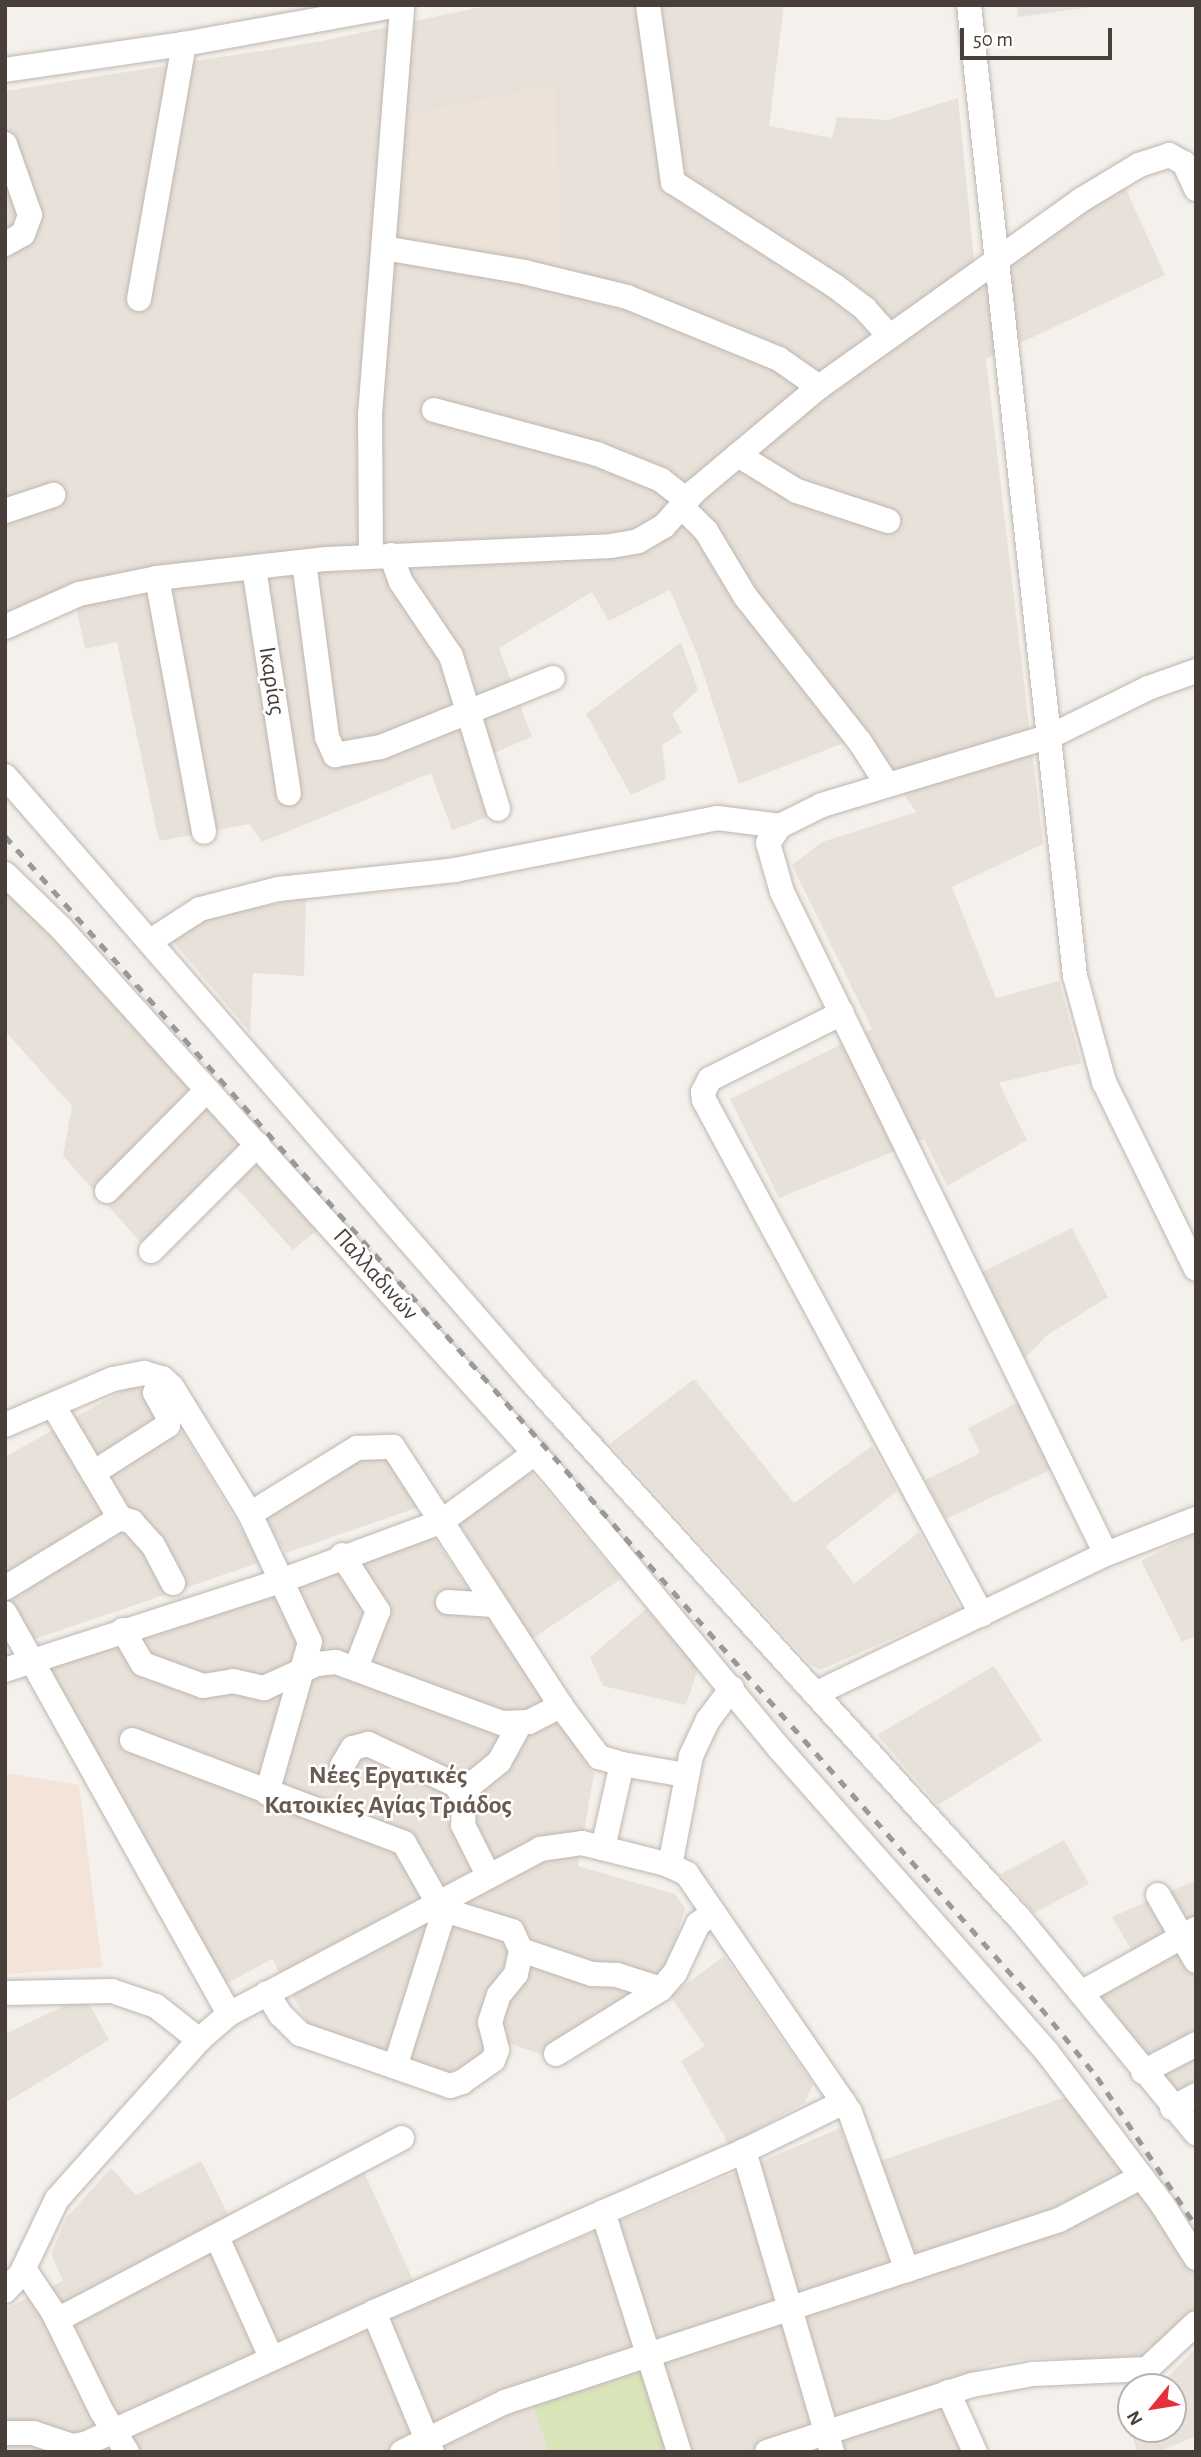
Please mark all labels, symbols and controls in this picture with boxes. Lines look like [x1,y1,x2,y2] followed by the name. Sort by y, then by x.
[963,14,1115,58] scale bar
[973,29,1013,50] text: 50 m
[251,645,291,717] street label: Ικαρίας
[326,1223,424,1327] street label: Παλλαδινών
[264,1760,512,1822] district label: Νέες Εργατικές Κατοικίες Αγίας Τριάδος
[1117,2373,1187,2443] north arrow
[1124,2407,1147,2428] text: N

